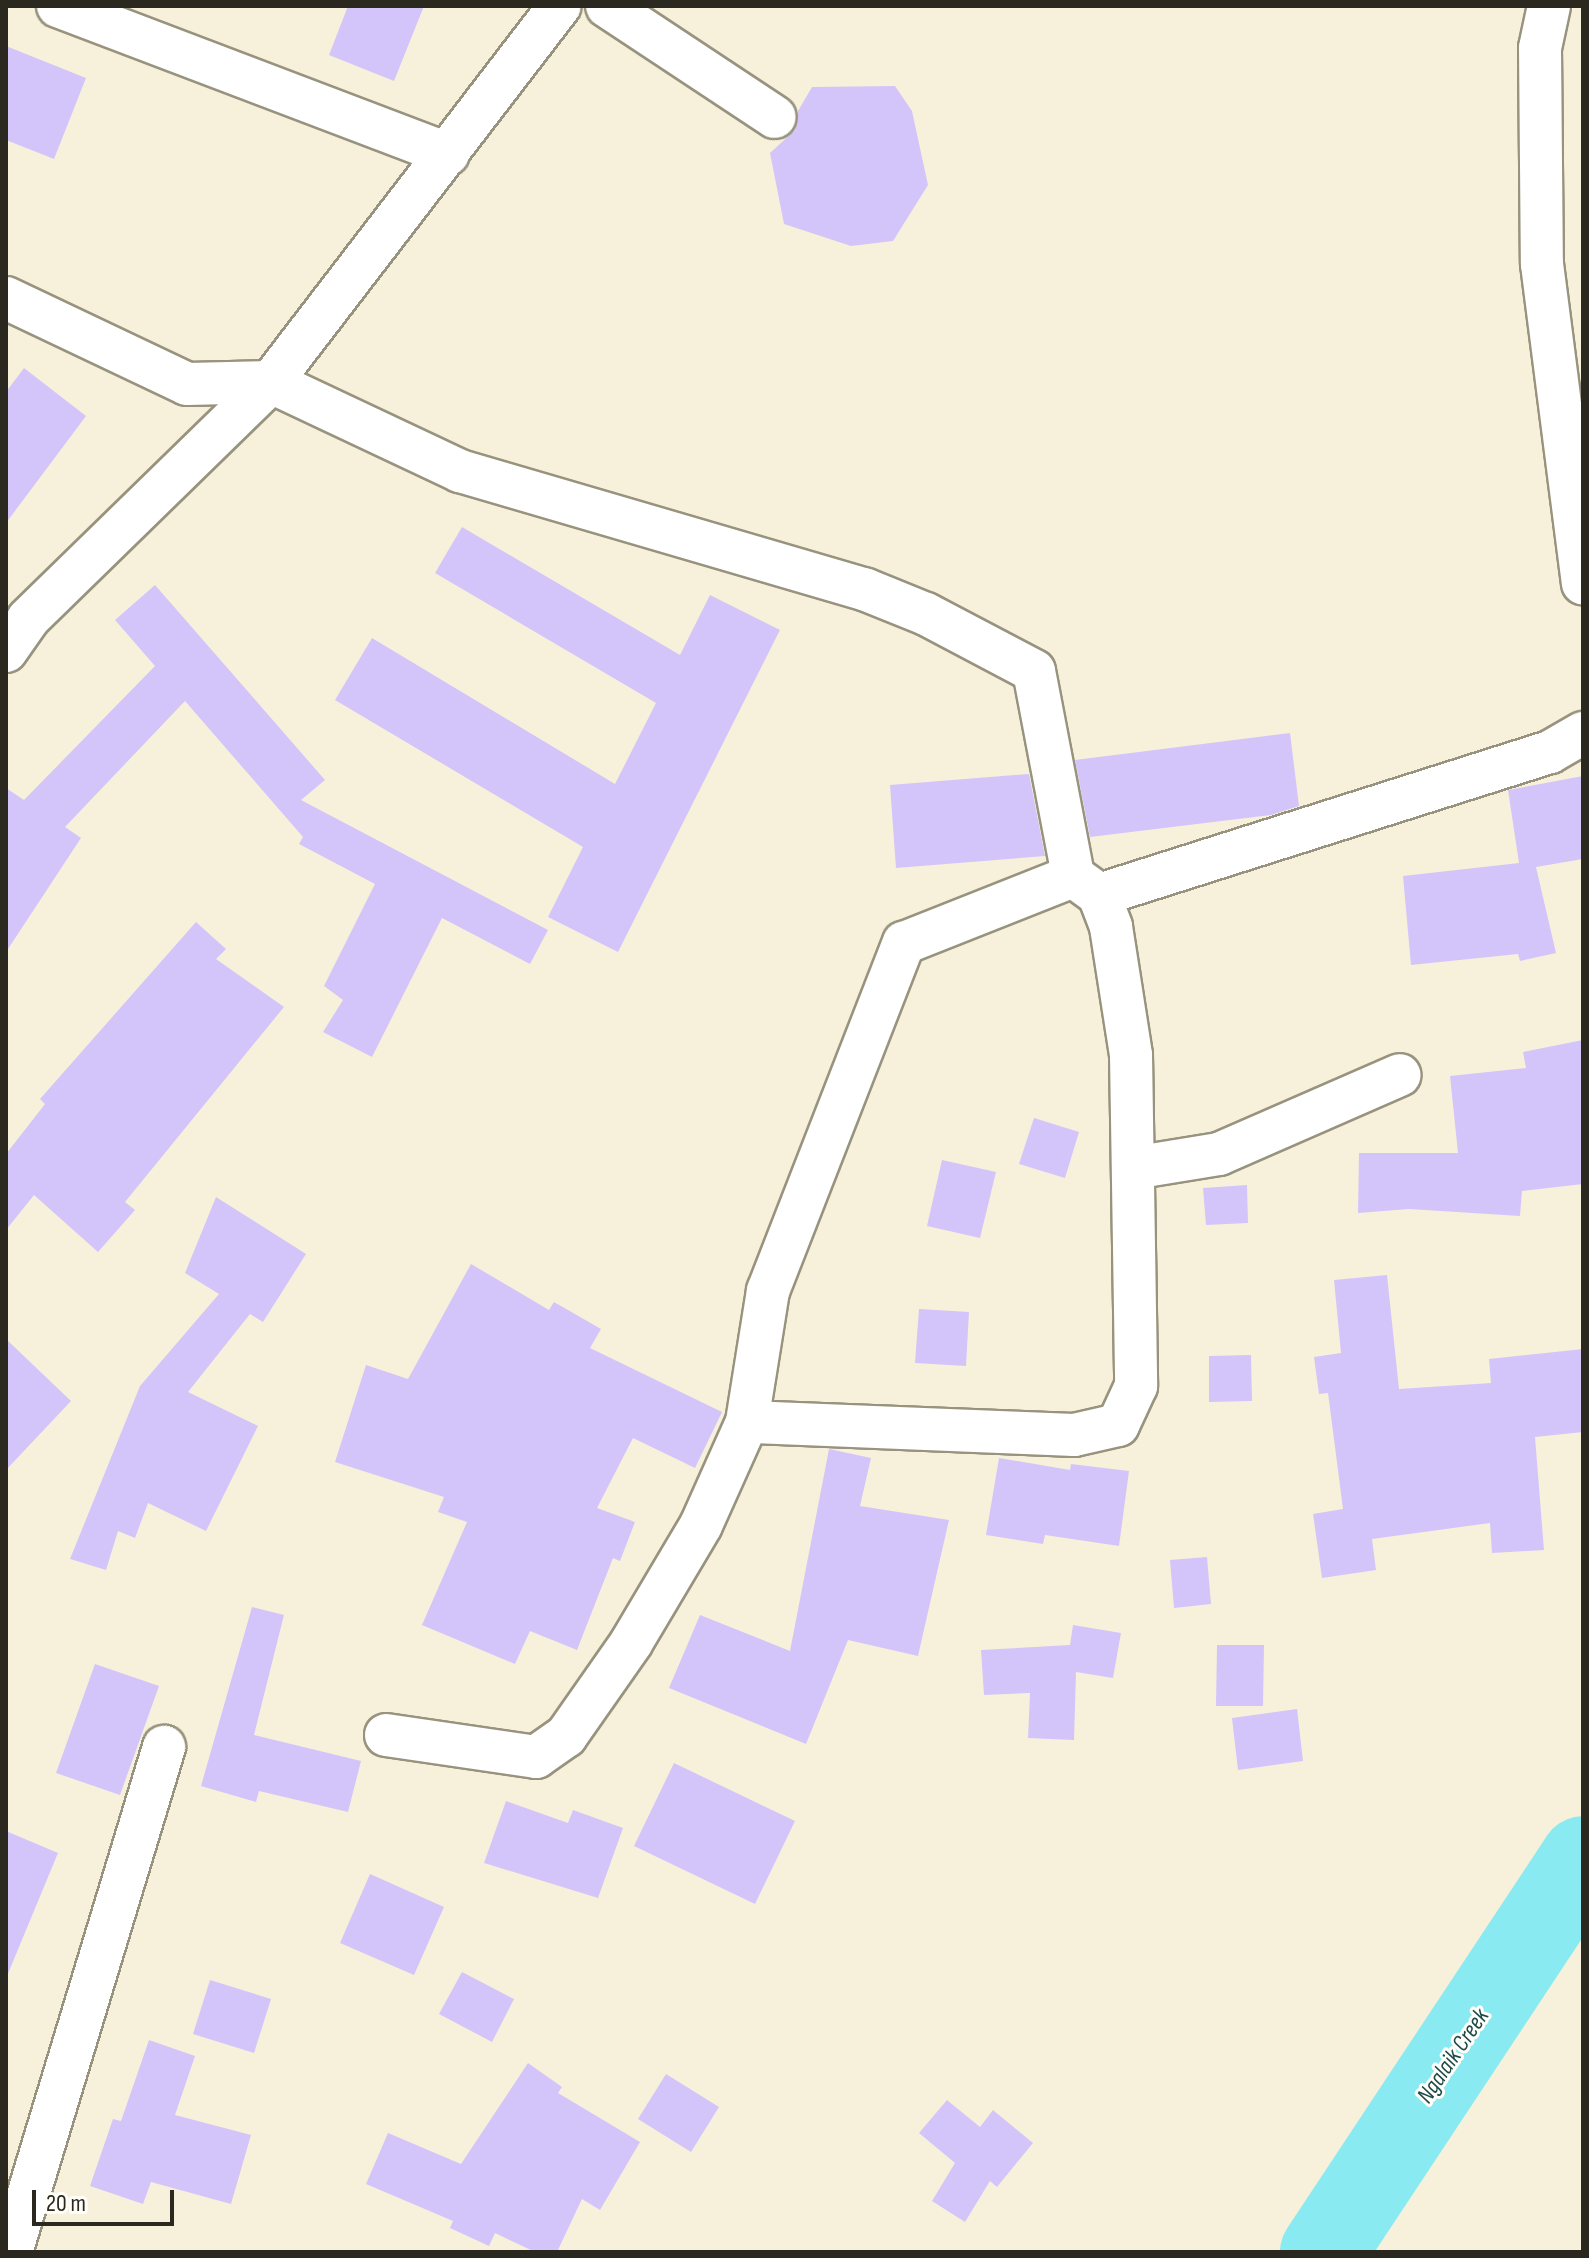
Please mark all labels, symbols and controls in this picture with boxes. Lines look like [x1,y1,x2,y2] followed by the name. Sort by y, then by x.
[1411,2003,1495,2109] water label: Ngalaik Creek
[36,2174,178,2224] scale bar
[46,2189,86,2218] text: 20 m

